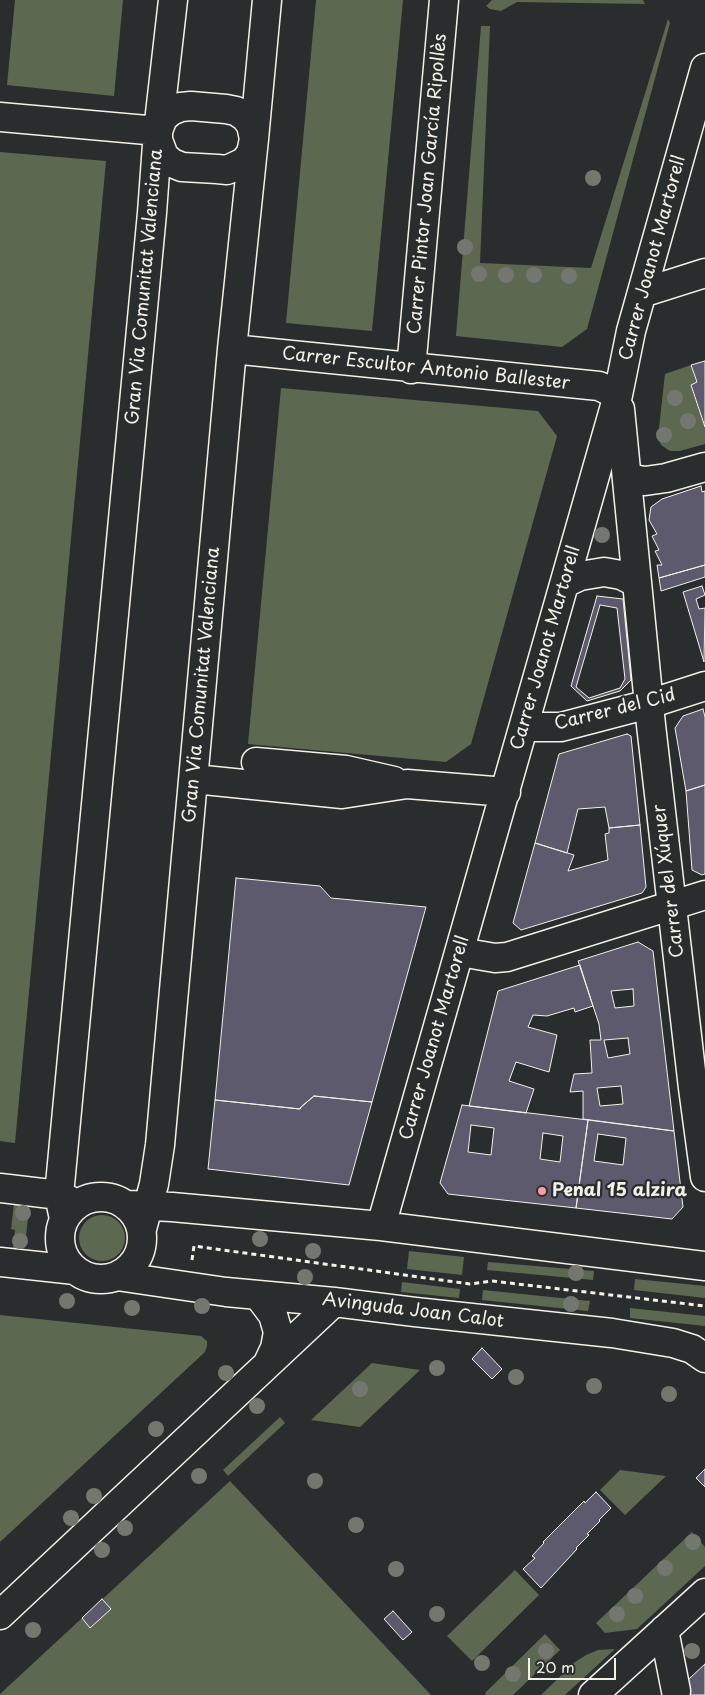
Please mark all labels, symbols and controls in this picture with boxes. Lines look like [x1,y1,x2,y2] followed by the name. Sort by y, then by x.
[404,33,452,335] street label: Carrer Pintor Joan García Ripollès
[122,148,168,426] street label: Gran Via Comunitat Valenciana
[615,153,691,363] street label: Carrer Joanot Martorell
[281,343,571,395] street label: Carrer Escultor Antonio Ballester
[506,543,586,753] street label: Carrer Joanot Martorell
[179,546,225,824] street label: Gran Via Comunitat Valenciana
[552,685,678,735] street label: Carrer del Cid
[649,803,689,959] street label: Carrer del Xúquer
[395,933,475,1143] street label: Carrer Joanot Martorell
[552,1180,687,1202] place label: Penal 15 alzira
[536,1185,548,1197] marker: Penal 15 alzira
[321,1289,505,1333] street label: Avinguda Joan Calot
[530,1648,618,1680] scale bar
[536,1655,575,1678] text: 20 m

